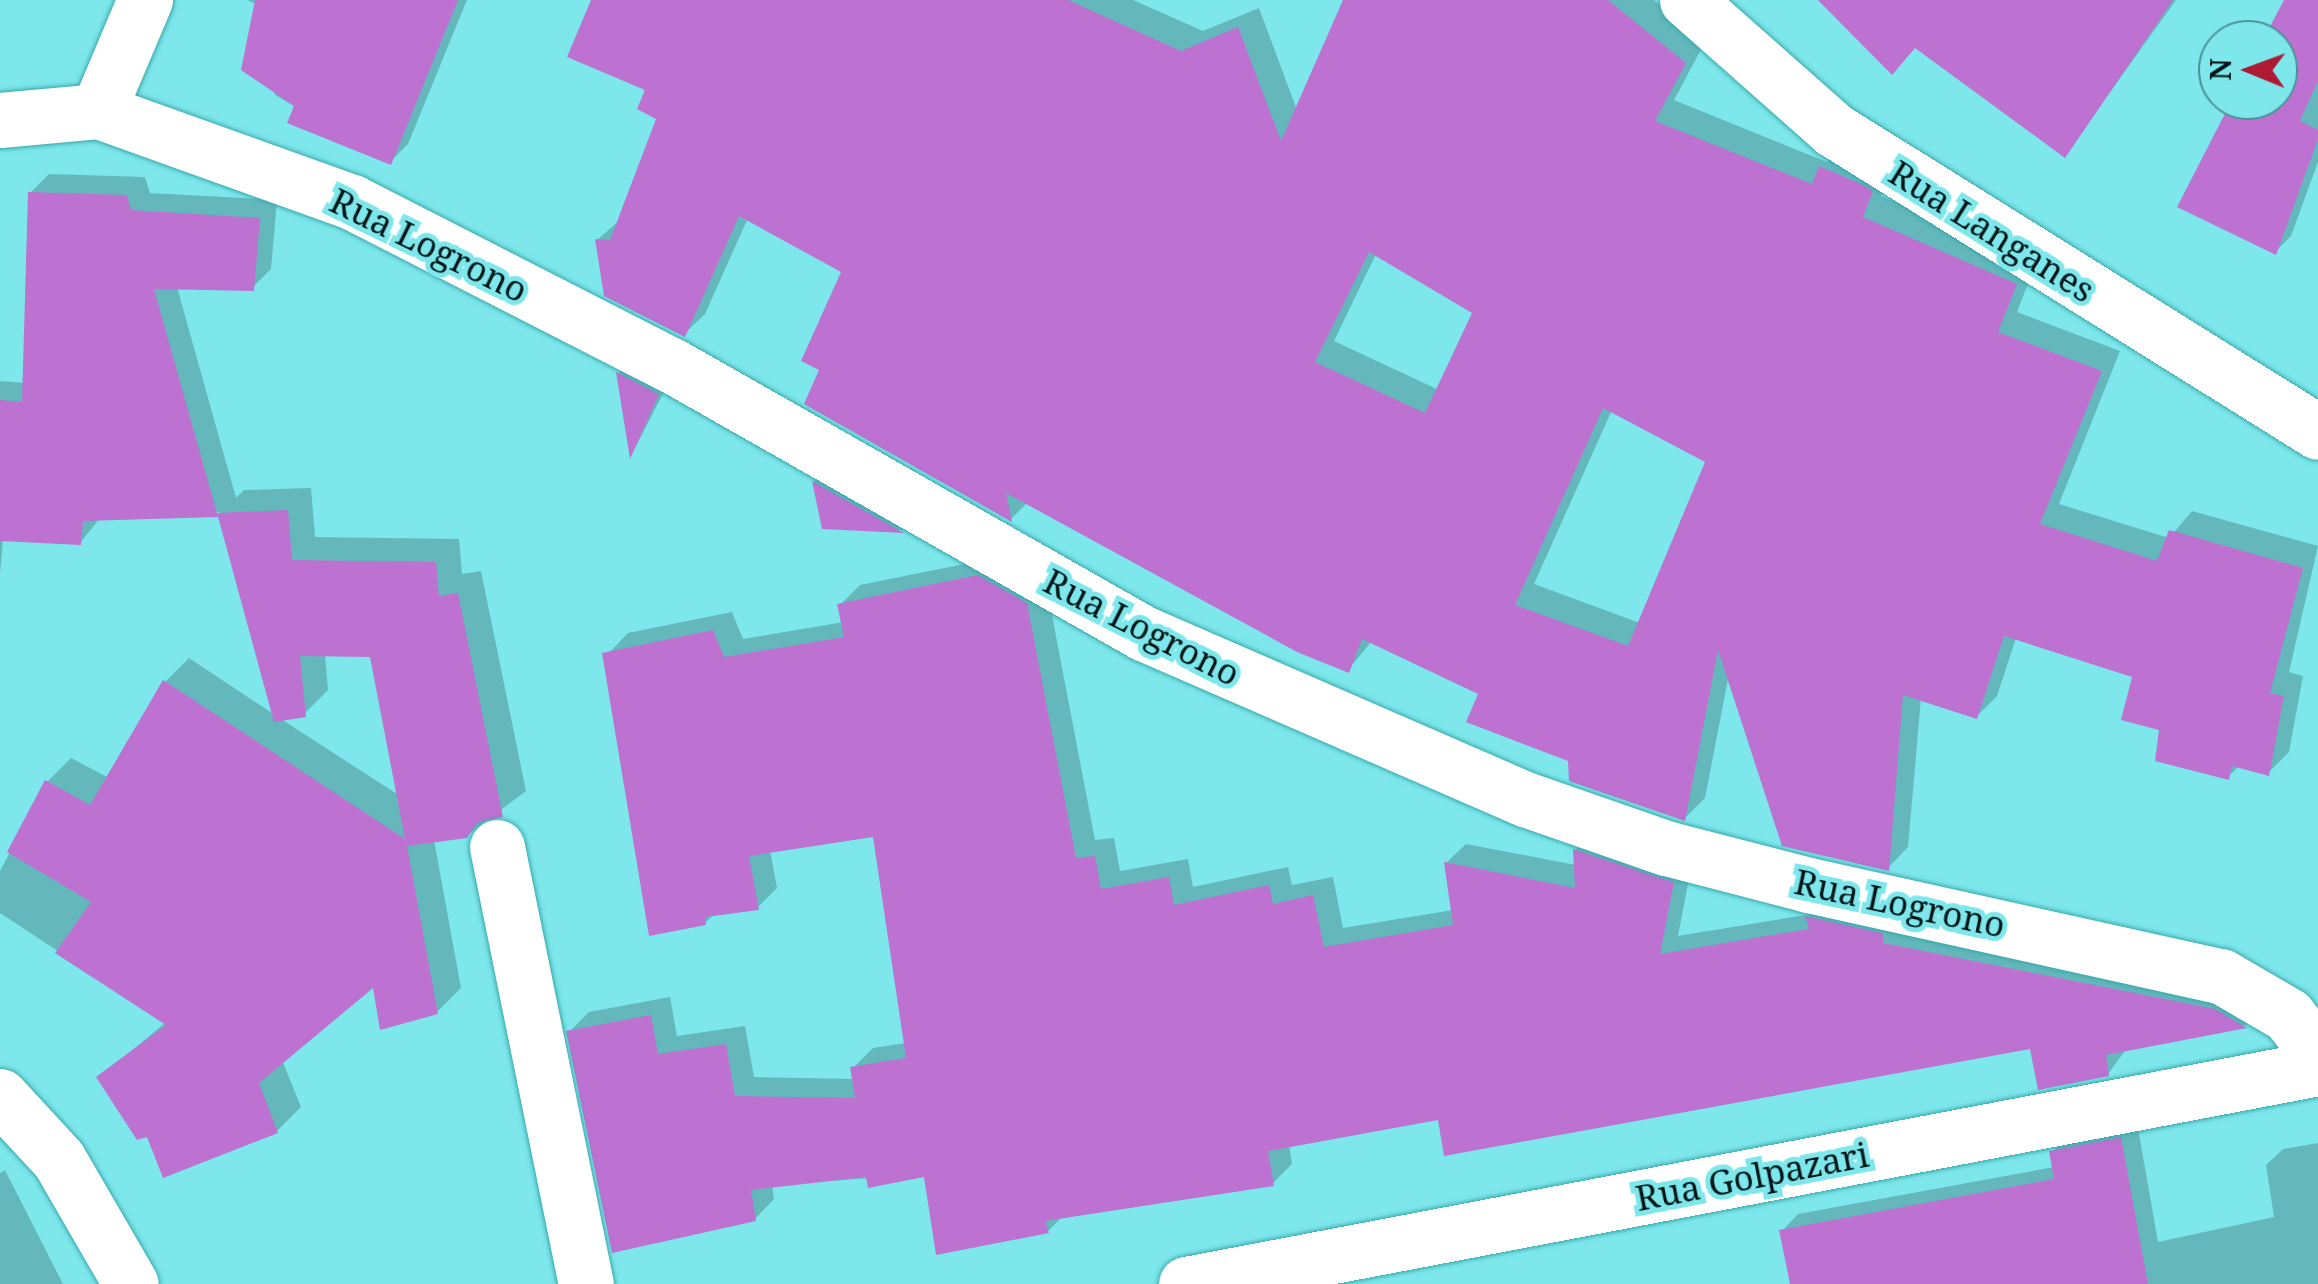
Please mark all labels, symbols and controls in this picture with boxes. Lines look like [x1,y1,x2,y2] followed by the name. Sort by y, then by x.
[2198,20,2298,120] north arrow
[2201,58,2239,81] text: N
[1882,151,2102,311] street label: Rua Langanes
[324,179,534,311] street label: Rua Logrono
[1037,560,1247,694] street label: Rua Logrono
[1791,860,2009,946] street label: Rua Logrono
[1632,1133,1872,1219] street label: Rua Golpazari

